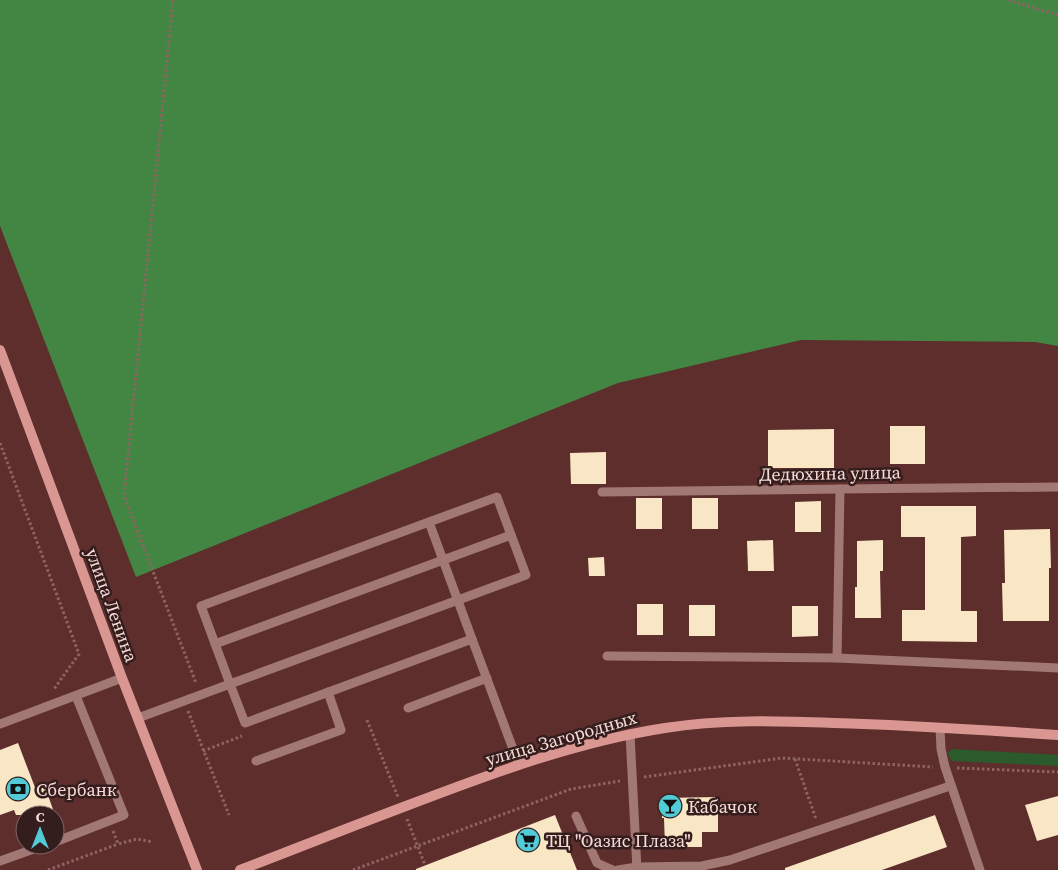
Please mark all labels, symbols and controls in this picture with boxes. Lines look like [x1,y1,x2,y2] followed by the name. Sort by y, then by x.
[759,459,902,487] street label: Дедюхина улица
[80,544,145,666] street label: улица Ленина
[483,704,640,772] street label: улица Загородных
[5,776,31,802] bank icon: Сбербанк
[36,777,117,802] place label: Сбербанк
[657,793,683,819] bar icon: Кабачок
[688,794,757,819] place label: Кабачок
[15,805,65,855] north arrow
[36,807,45,827] text: С
[515,827,541,853] supermarket icon: ТЦ "Оазис Плаза"
[546,828,691,853] place label: ТЦ "Оазис Плаза"

